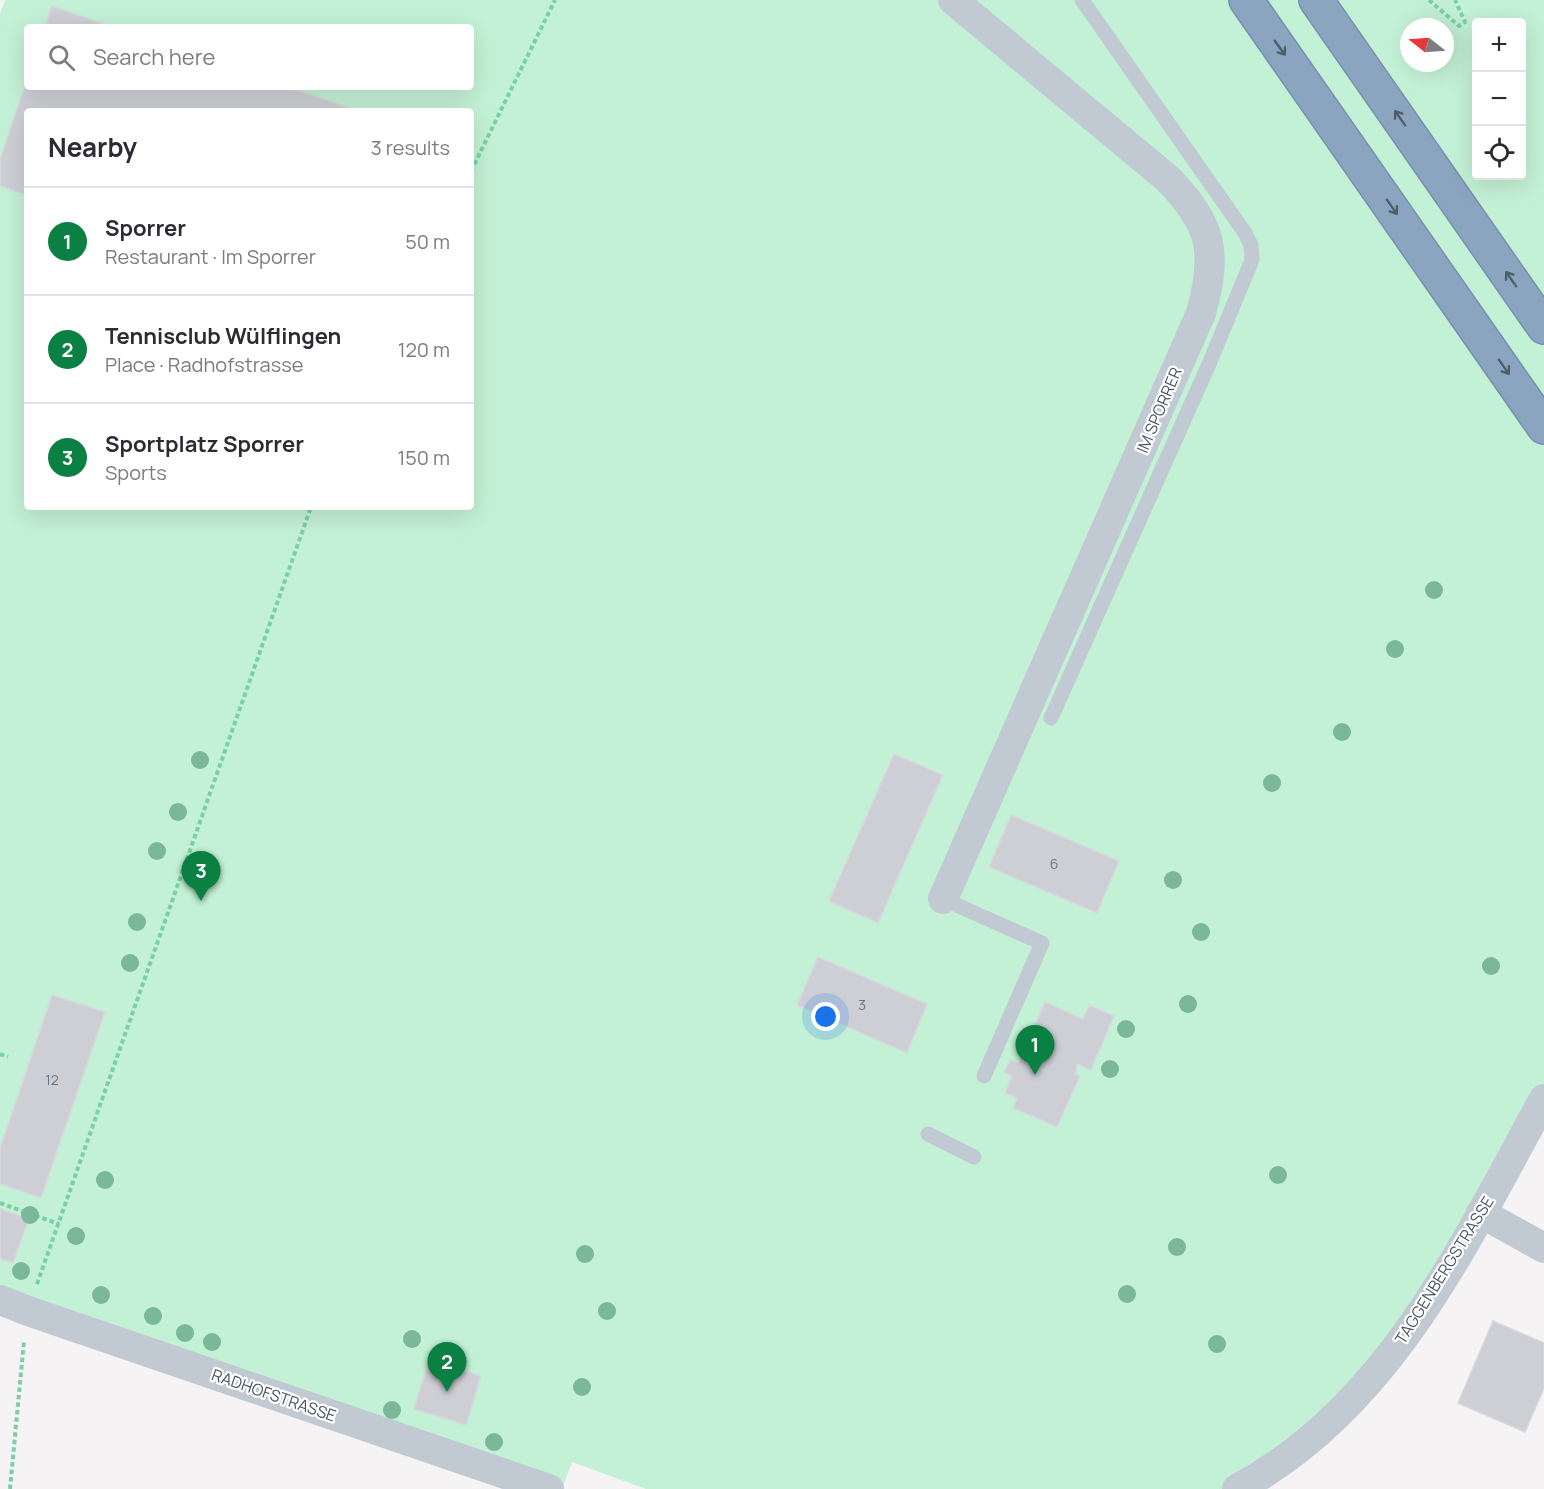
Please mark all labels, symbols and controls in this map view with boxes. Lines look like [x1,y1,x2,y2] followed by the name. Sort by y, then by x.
[1400,18,1454,72] north arrow
[1472,18,1526,180] map controls
[1472,18,1526,72] button: +
[24,24,474,90] search box
[1274,39,1286,55] one-way arrow
[45,41,78,74] icon: search
[93,42,215,72] text: Search here
[1472,72,1526,126] button: −
[1394,111,1406,127] one-way arrow
[1472,126,1526,180] button: locate
[48,129,137,165] text: Nearby
[371,134,450,161] text: 3 results
[1386,198,1398,214] one-way arrow
[105,213,186,243] text: Sporrer
[63,228,72,255] text: 1
[405,228,450,255] text: 50 m
[105,243,316,270] text: Restaurant · Im Sporrer
[1505,271,1517,287] one-way arrow
[105,321,341,351] text: Tennisclub Wülflingen
[62,336,73,363] text: 2
[398,336,450,363] text: 120 m
[105,351,303,378] text: Place · Radhofstrasse
[1498,358,1510,375] one-way arrow
[1131,364,1187,456] street label: IM SPORRER
[105,429,304,459] text: Sportplatz Sporrer
[62,444,73,471] text: 3
[397,444,450,471] text: 150 m
[105,459,167,486] text: Sports
[182,852,220,901] pin: 3
[1050,854,1058,873] house number: 6
[858,995,866,1014] house number: 3
[811,1002,840,1031] your location
[1016,1026,1054,1075] pin: 1
[45,1070,59,1089] house number: 12
[1390,1192,1498,1348] street label: TAGGENBERGSTRASSE
[428,1342,466,1392] pin: 2
[209,1363,339,1427] street label: RADHOFSTRASSE

